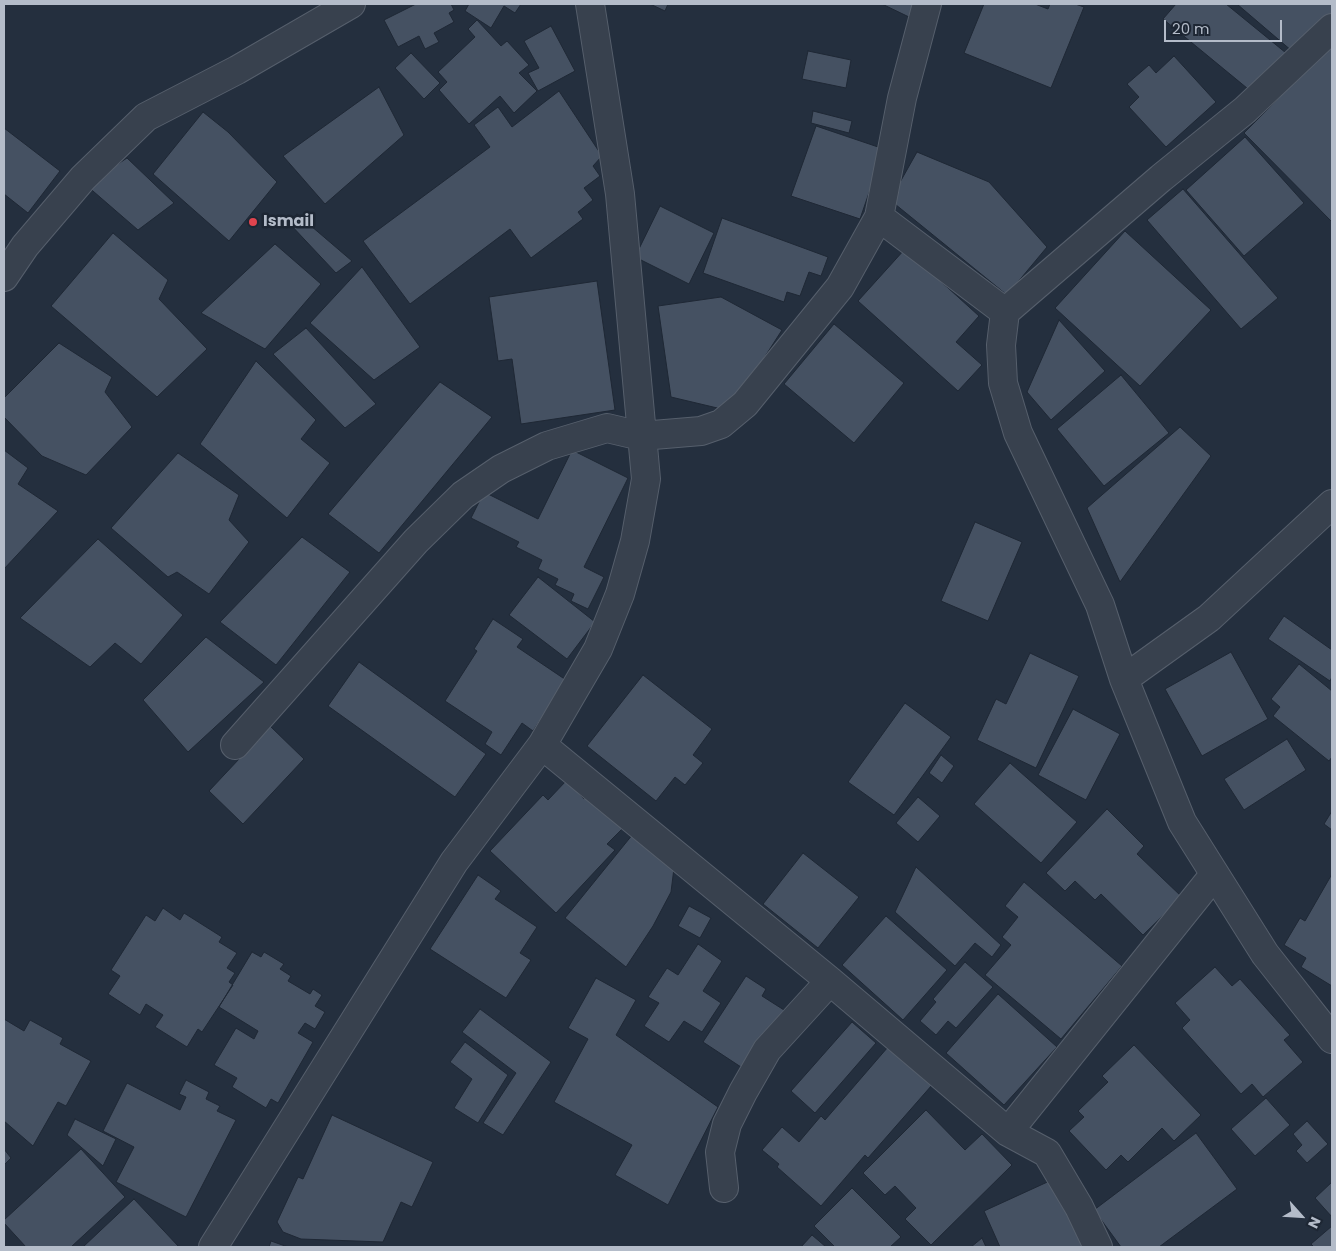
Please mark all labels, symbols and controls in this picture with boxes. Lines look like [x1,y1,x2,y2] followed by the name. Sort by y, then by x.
[1166,10,1284,42] scale bar
[1172,18,1210,39] text: 20 m
[263,212,314,232] place label: Ismail
[247,216,259,228] marker: Ismail
[1276,1191,1326,1241] north arrow
[1303,1213,1326,1232] text: N

